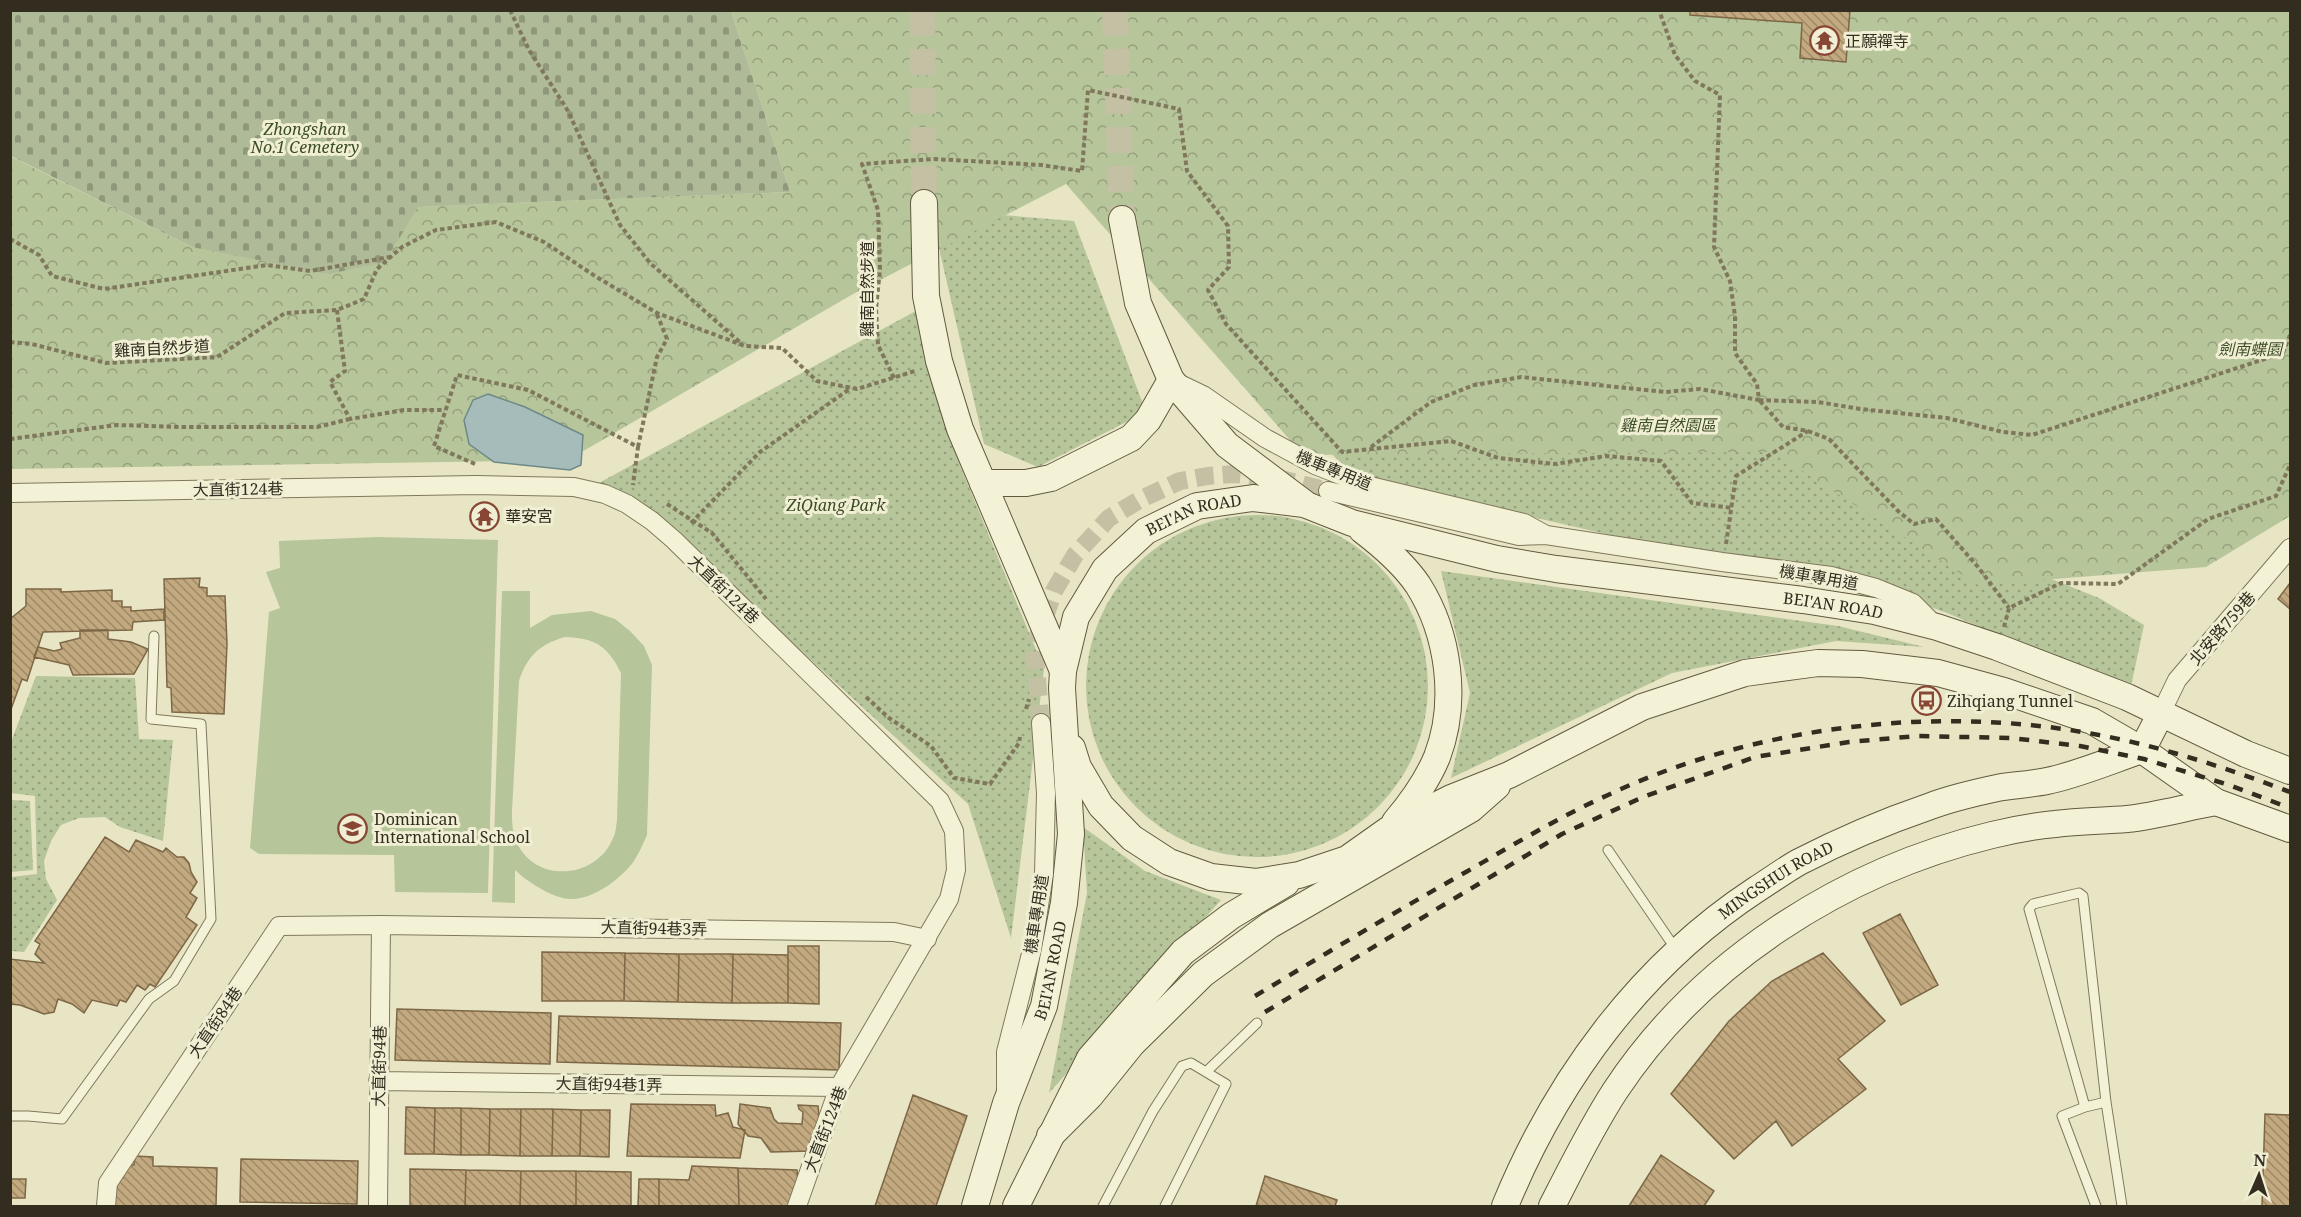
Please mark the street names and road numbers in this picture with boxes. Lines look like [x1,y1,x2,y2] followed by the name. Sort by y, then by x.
[856,241,878,337] street label: 雞南自然步道
[113,335,211,361] street label: 雞南自然步道
[1293,445,1375,495] street label: 機車專用道
[192,477,284,501] street label: 大直街124巷
[1142,489,1243,541] street label: BEI'AN ROAD
[684,550,764,628] street label: 大直街124巷
[1778,559,1860,595] street label: 機車專用道
[1782,587,1886,624] street label: BEI'AN ROAD
[2184,587,2260,669] street label: 北安路759巷
[1714,836,1837,924] street label: MINGSHUI ROAD
[1019,873,1053,955] street label: 機車專用道
[600,916,708,940] street label: 大直街94巷3弄
[1029,919,1071,1023] street label: BEI'AN ROAD
[183,982,247,1062] street label: 大直街84巷
[367,1025,391,1107] street label: 大直街94巷
[555,1072,663,1096] street label: 大直街94巷1弄
[798,1083,852,1175] street label: 大直街124巷

